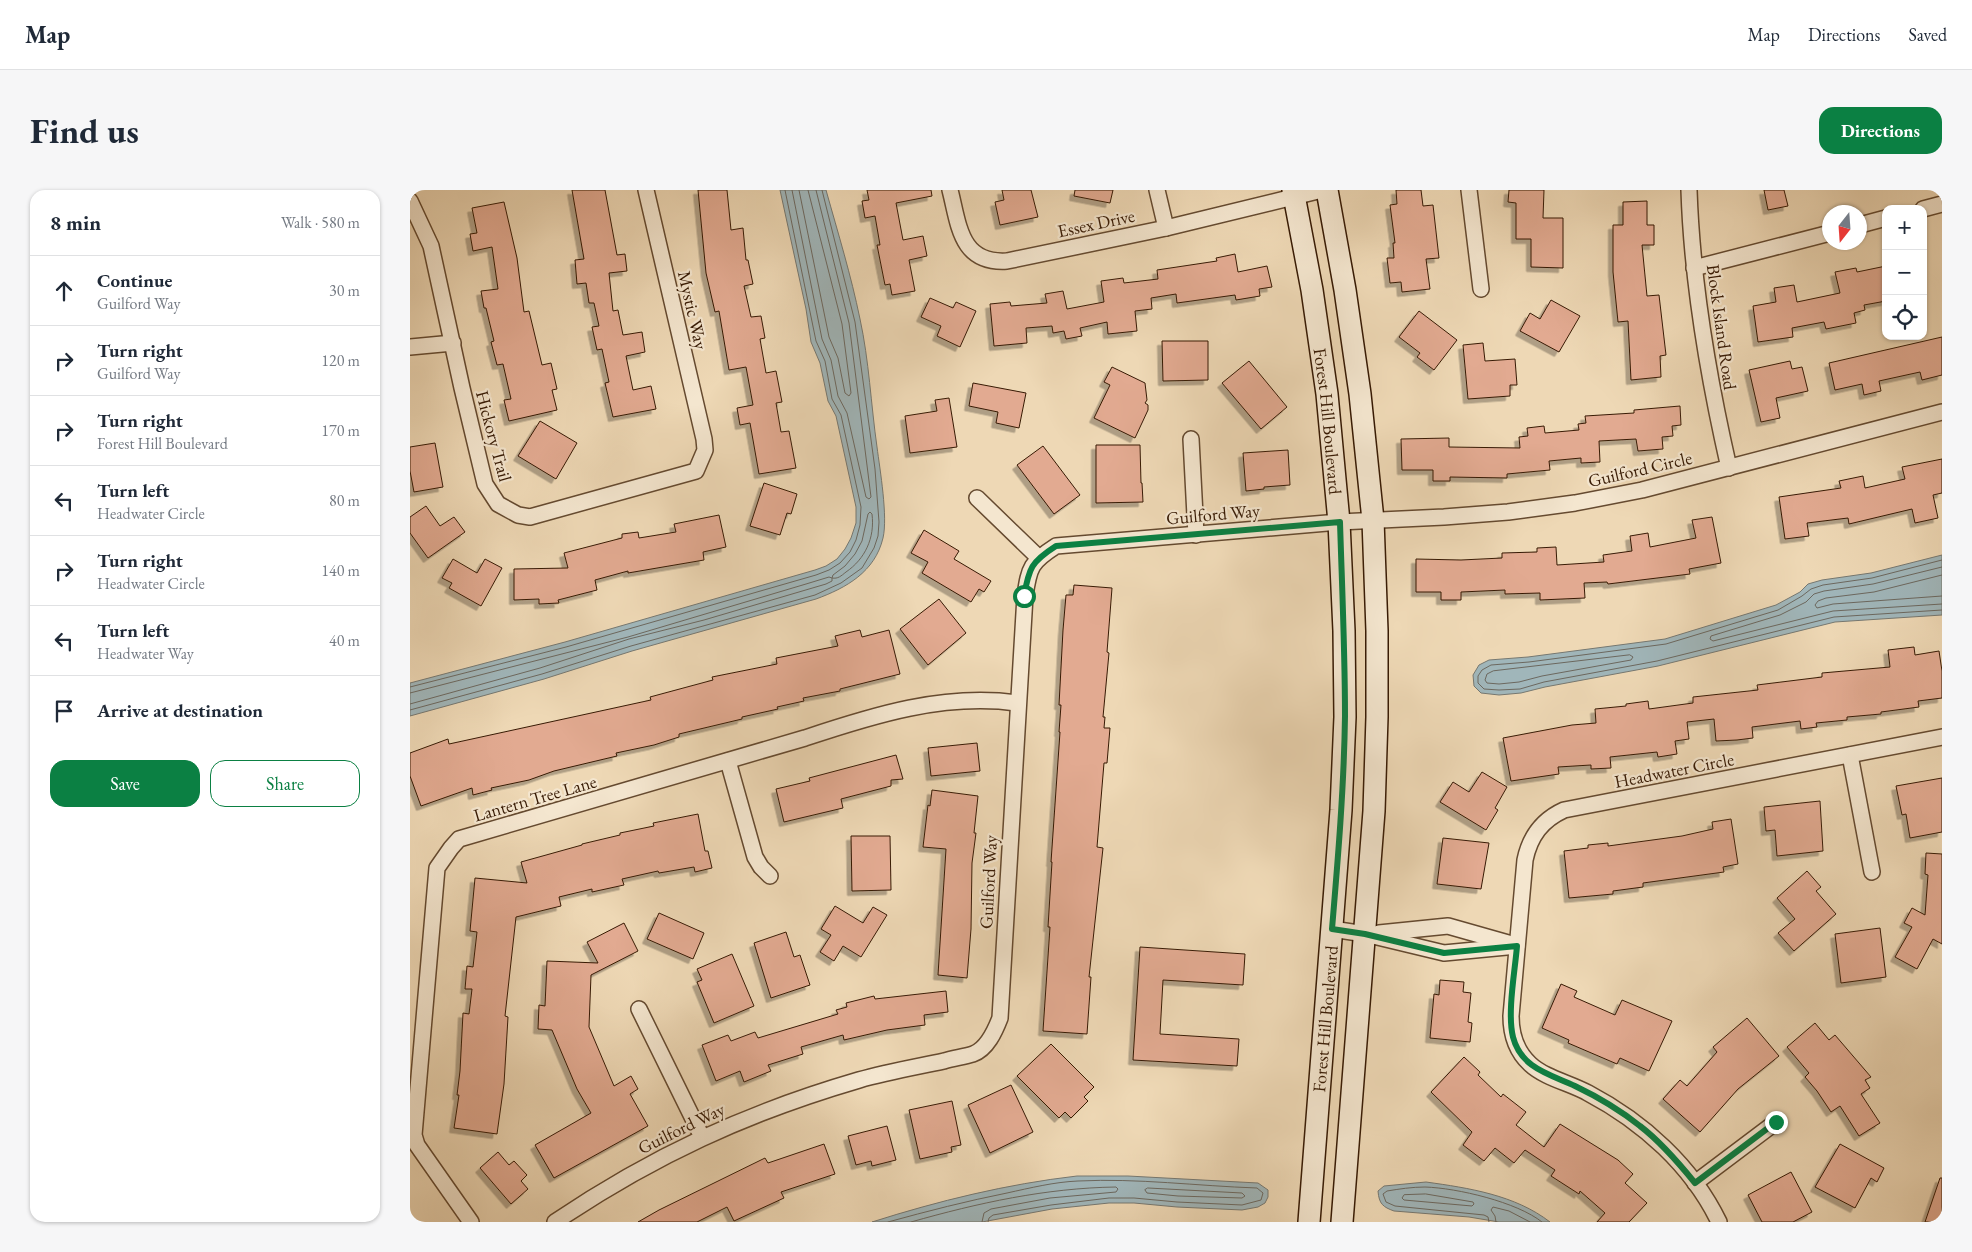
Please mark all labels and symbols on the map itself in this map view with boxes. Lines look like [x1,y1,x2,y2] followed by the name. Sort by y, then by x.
[1055,204,1137,242] street label: Essex Drive
[1822,205,1867,250] north arrow
[1702,263,1742,392] street label: Block Island Road
[673,269,713,352] street label: Mystic Way
[1309,346,1348,496] street label: Forest Hill Boulevard
[471,388,517,484] street label: Hickory Trail
[1586,446,1694,492] street label: Guilford Circle
[1165,498,1261,530] street label: Guilford Way
[1013,585,1036,608] route start
[1612,747,1736,793] street label: Headwater Circle
[471,769,599,827] street label: Lantern Tree Lane
[974,834,1002,929] street label: Guilford Way
[1307,944,1343,1093] street label: Forest Hill Boulevard
[634,1097,728,1159] street label: Guilford Way
[1765,1111,1788,1134] route end

